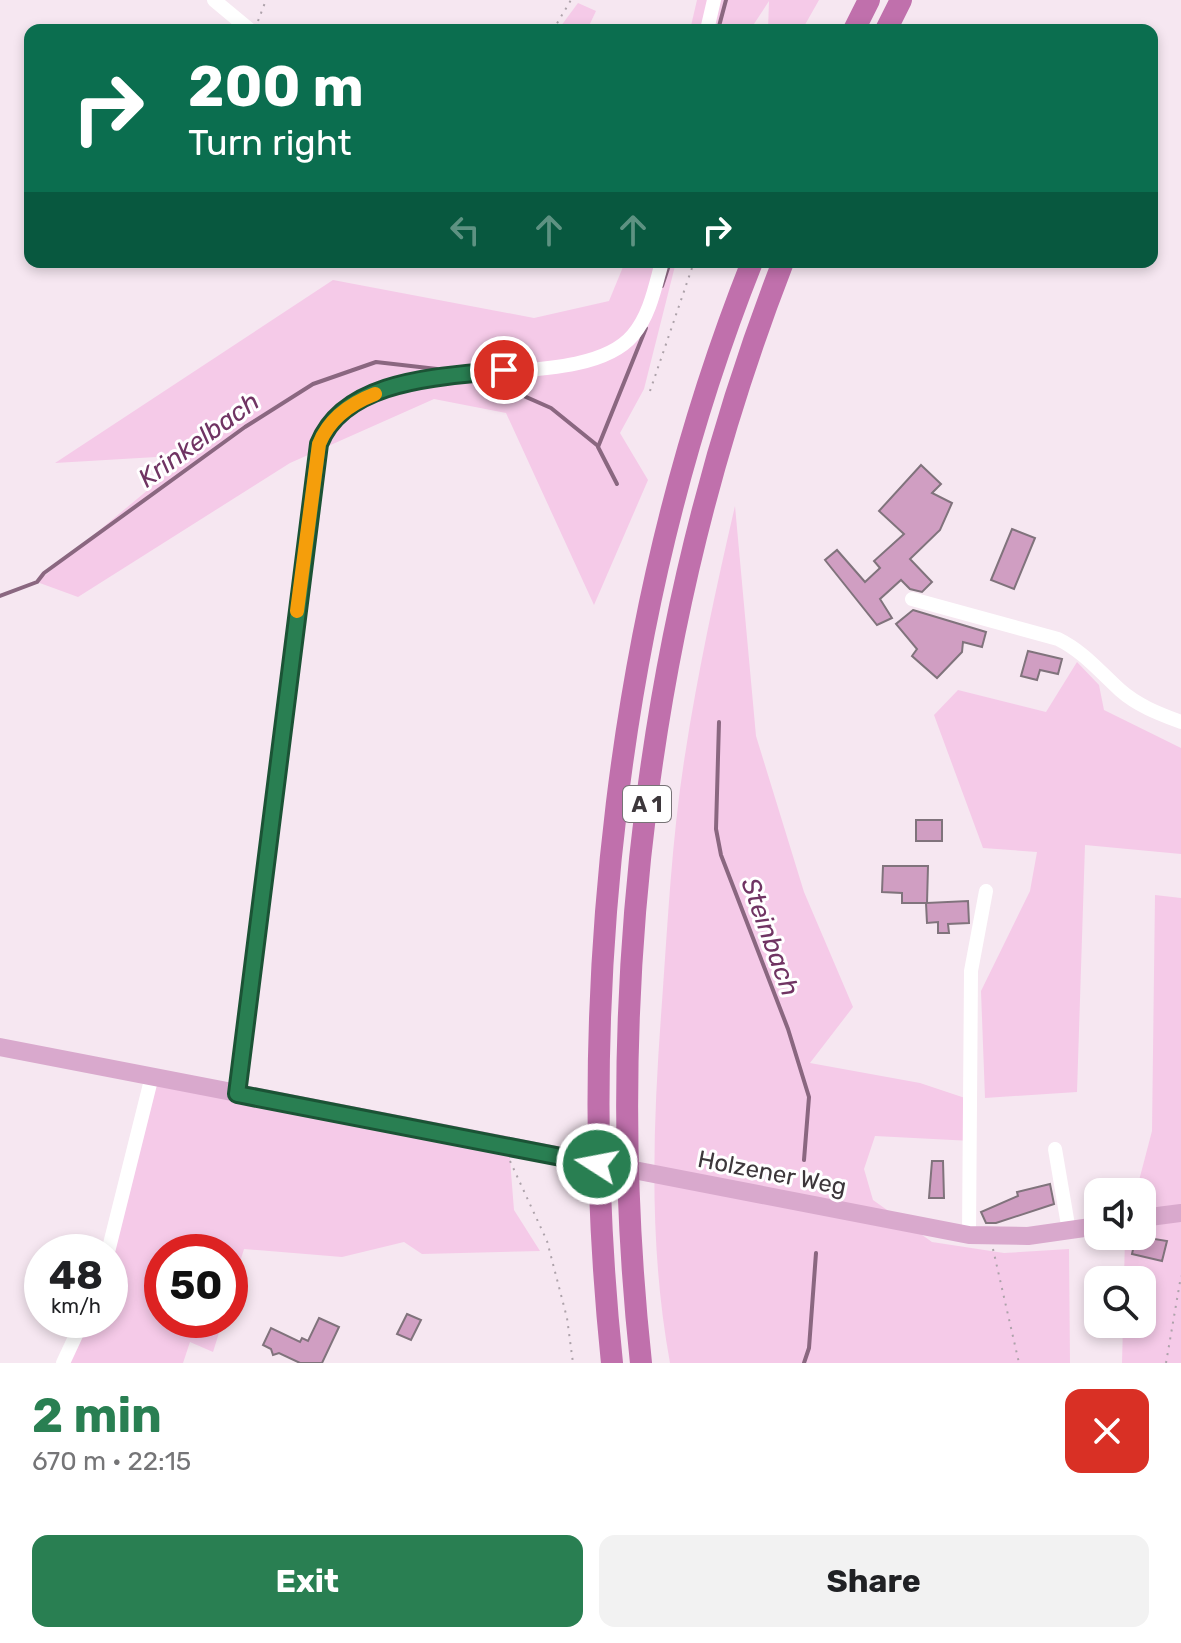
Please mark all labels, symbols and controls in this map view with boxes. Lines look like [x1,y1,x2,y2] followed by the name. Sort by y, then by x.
[188,54,364,120] text: 200 m
[56,56,160,160] icon: right
[188,121,352,164] text: Turn right
[443,208,487,252] icon: left
[527,208,571,252] icon: ahead
[611,208,655,252] icon: ahead
[695,208,739,252] icon: right
[470,336,538,404] pin
[482,348,526,392] icon: arrive
[133,386,265,494] water label: Krinkelbach
[623,786,671,822] road number: A 1
[734,874,806,1000] water label: Steinbach
[555,1122,639,1206] position arrow
[695,1145,849,1201] street label: Holzener Weg
[1084,1178,1156,1338] map controls
[1084,1178,1156,1250] button: sound
[144,1234,248,1338] speed limit sign: 50
[49,1252,103,1299] text: 48
[1084,1266,1156,1338] button: search
[51,1294,101,1318] text: km/h
[32,1387,162,1444] text: 2 min
[1065,1389,1149,1473] button: close
[32,1446,191,1477] text: 670 m · 22:15
[32,1535,583,1627] button: Exit
[599,1535,1149,1627] button: Share

